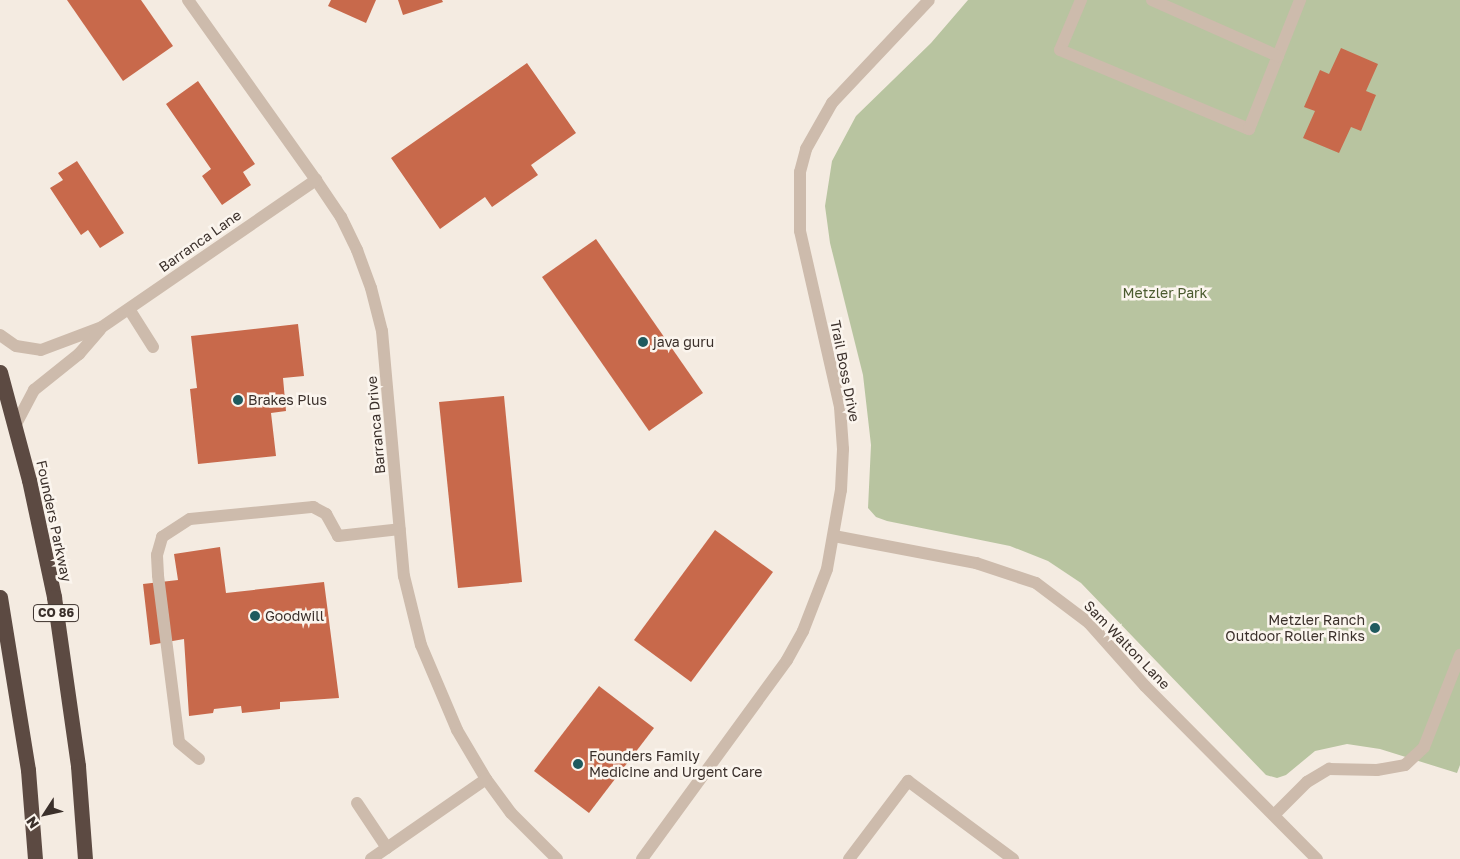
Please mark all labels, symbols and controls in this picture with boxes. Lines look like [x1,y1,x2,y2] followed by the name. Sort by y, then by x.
[156,206,244,276] street label: Barranca Lane
[1123,285,1207,301] park label: Metzler Park
[827,319,863,423] street label: Trail Boss Drive
[653,334,714,350] place label: java guru
[637,336,649,348] marker: java guru
[363,375,389,475] street label: Barranca Drive
[248,392,327,408] place label: Brakes Plus
[232,394,244,406] marker: Brakes Plus
[33,459,75,583] street label: Founders Parkway
[1080,597,1174,693] street label: Sam Walton Lane
[32,604,80,622] road number: CO 86
[265,608,324,624] place label: Goodwill
[249,610,261,622] marker: Goodwill
[1225,612,1365,644] place label: Metzler Ranch Outdoor Roller Rinks
[1369,622,1381,634] marker: Metzler Ranch Outdoor Roller Rinks
[589,748,762,780] place label: Founders Family Medicine and Urgent Care
[571,757,585,771] marker: Founders Family Medicine and Urgent Care
[20,789,70,839] north arrow
[22,814,42,832] text: N

